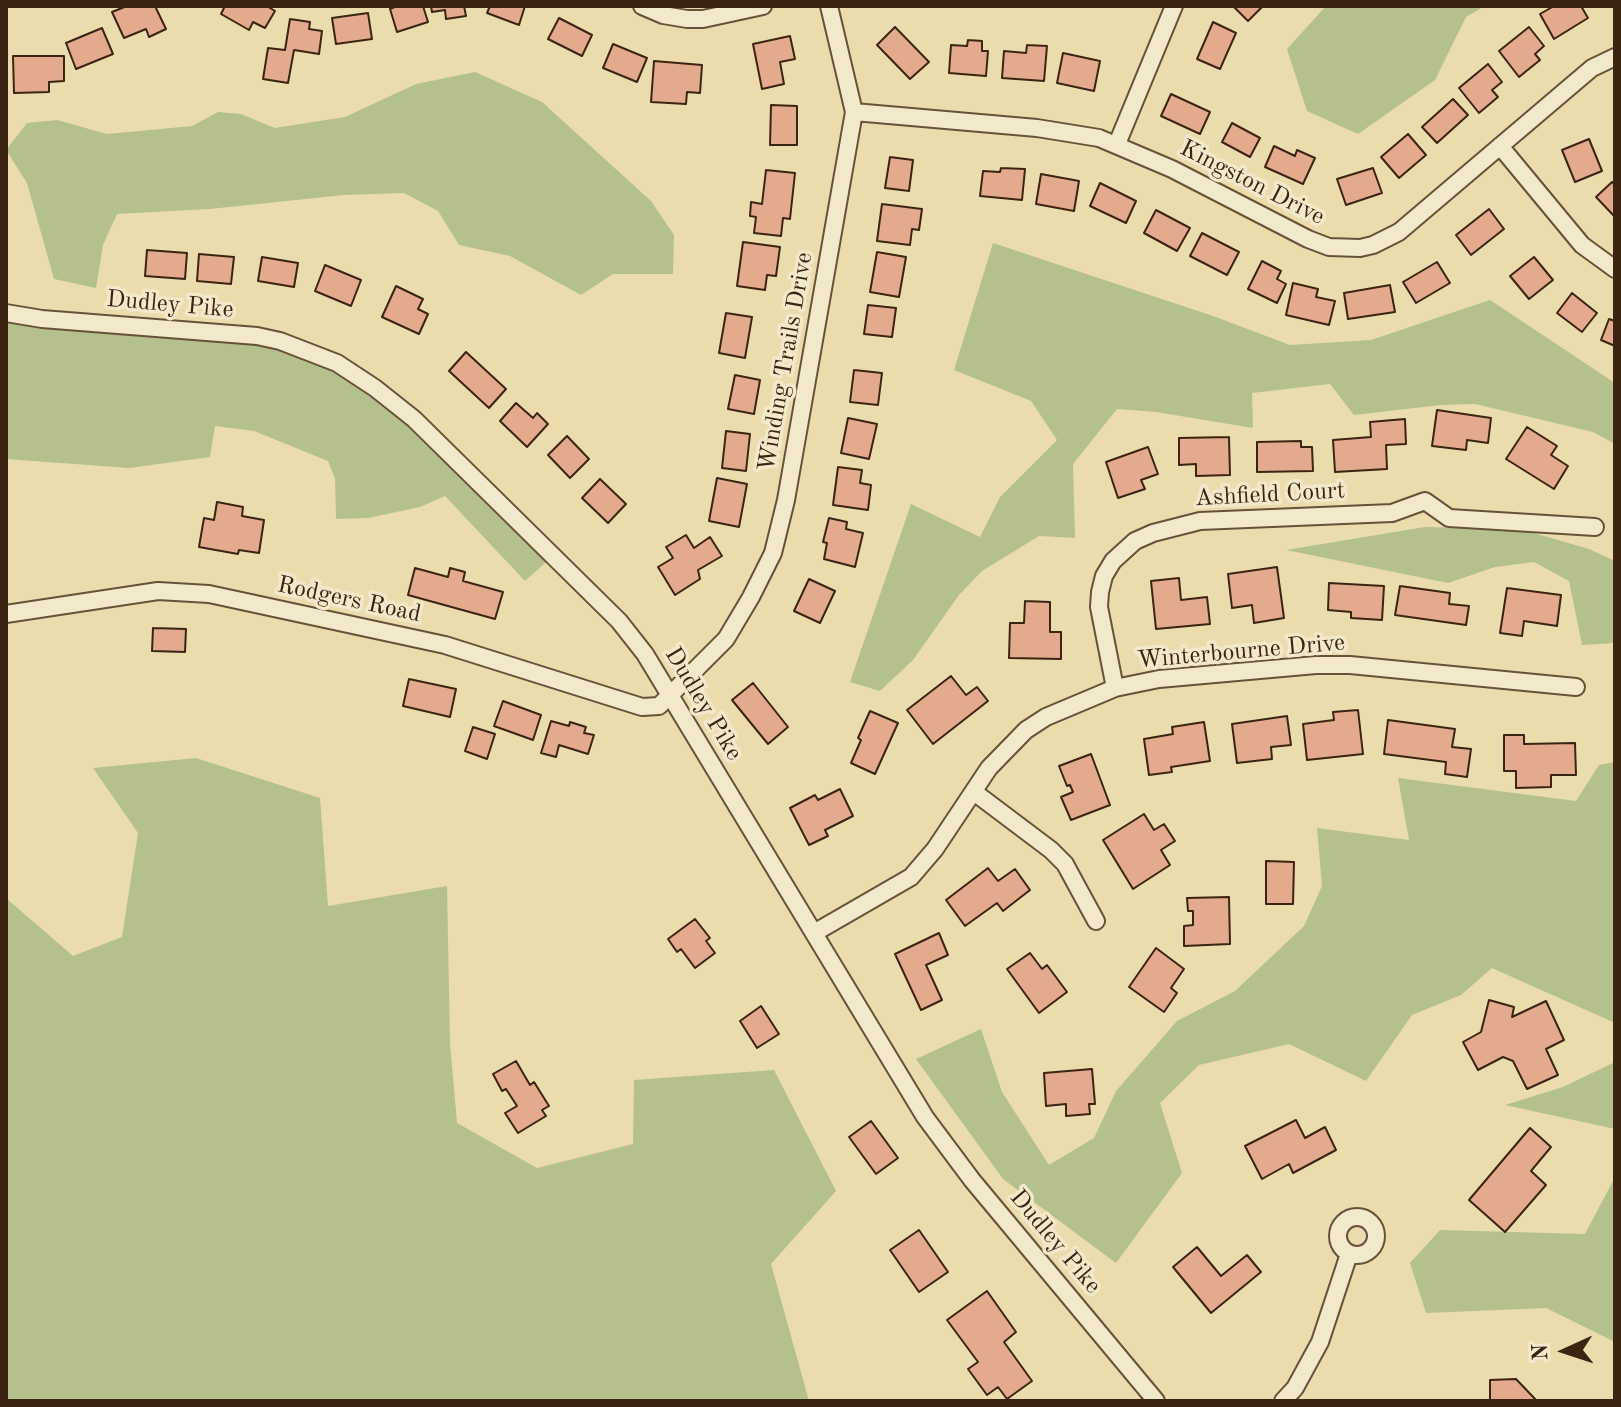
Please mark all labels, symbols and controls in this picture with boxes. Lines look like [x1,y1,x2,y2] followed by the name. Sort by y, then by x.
[1175,134,1329,232] street label: Kingston Drive
[753,250,819,474] street label: Winding Trails Drive
[105,285,235,325] street label: Dudley Pike
[1194,477,1346,513] street label: Ashfield Court
[275,571,423,629] street label: Rodgers Road
[1136,629,1346,675] street label: Winterbourne Drive
[658,642,748,766] street label: Dudley Pike
[1003,1184,1107,1300] street label: Dudley Pike
[1525,1311,1605,1391] north arrow
[1530,1343,1552,1361] text: N

